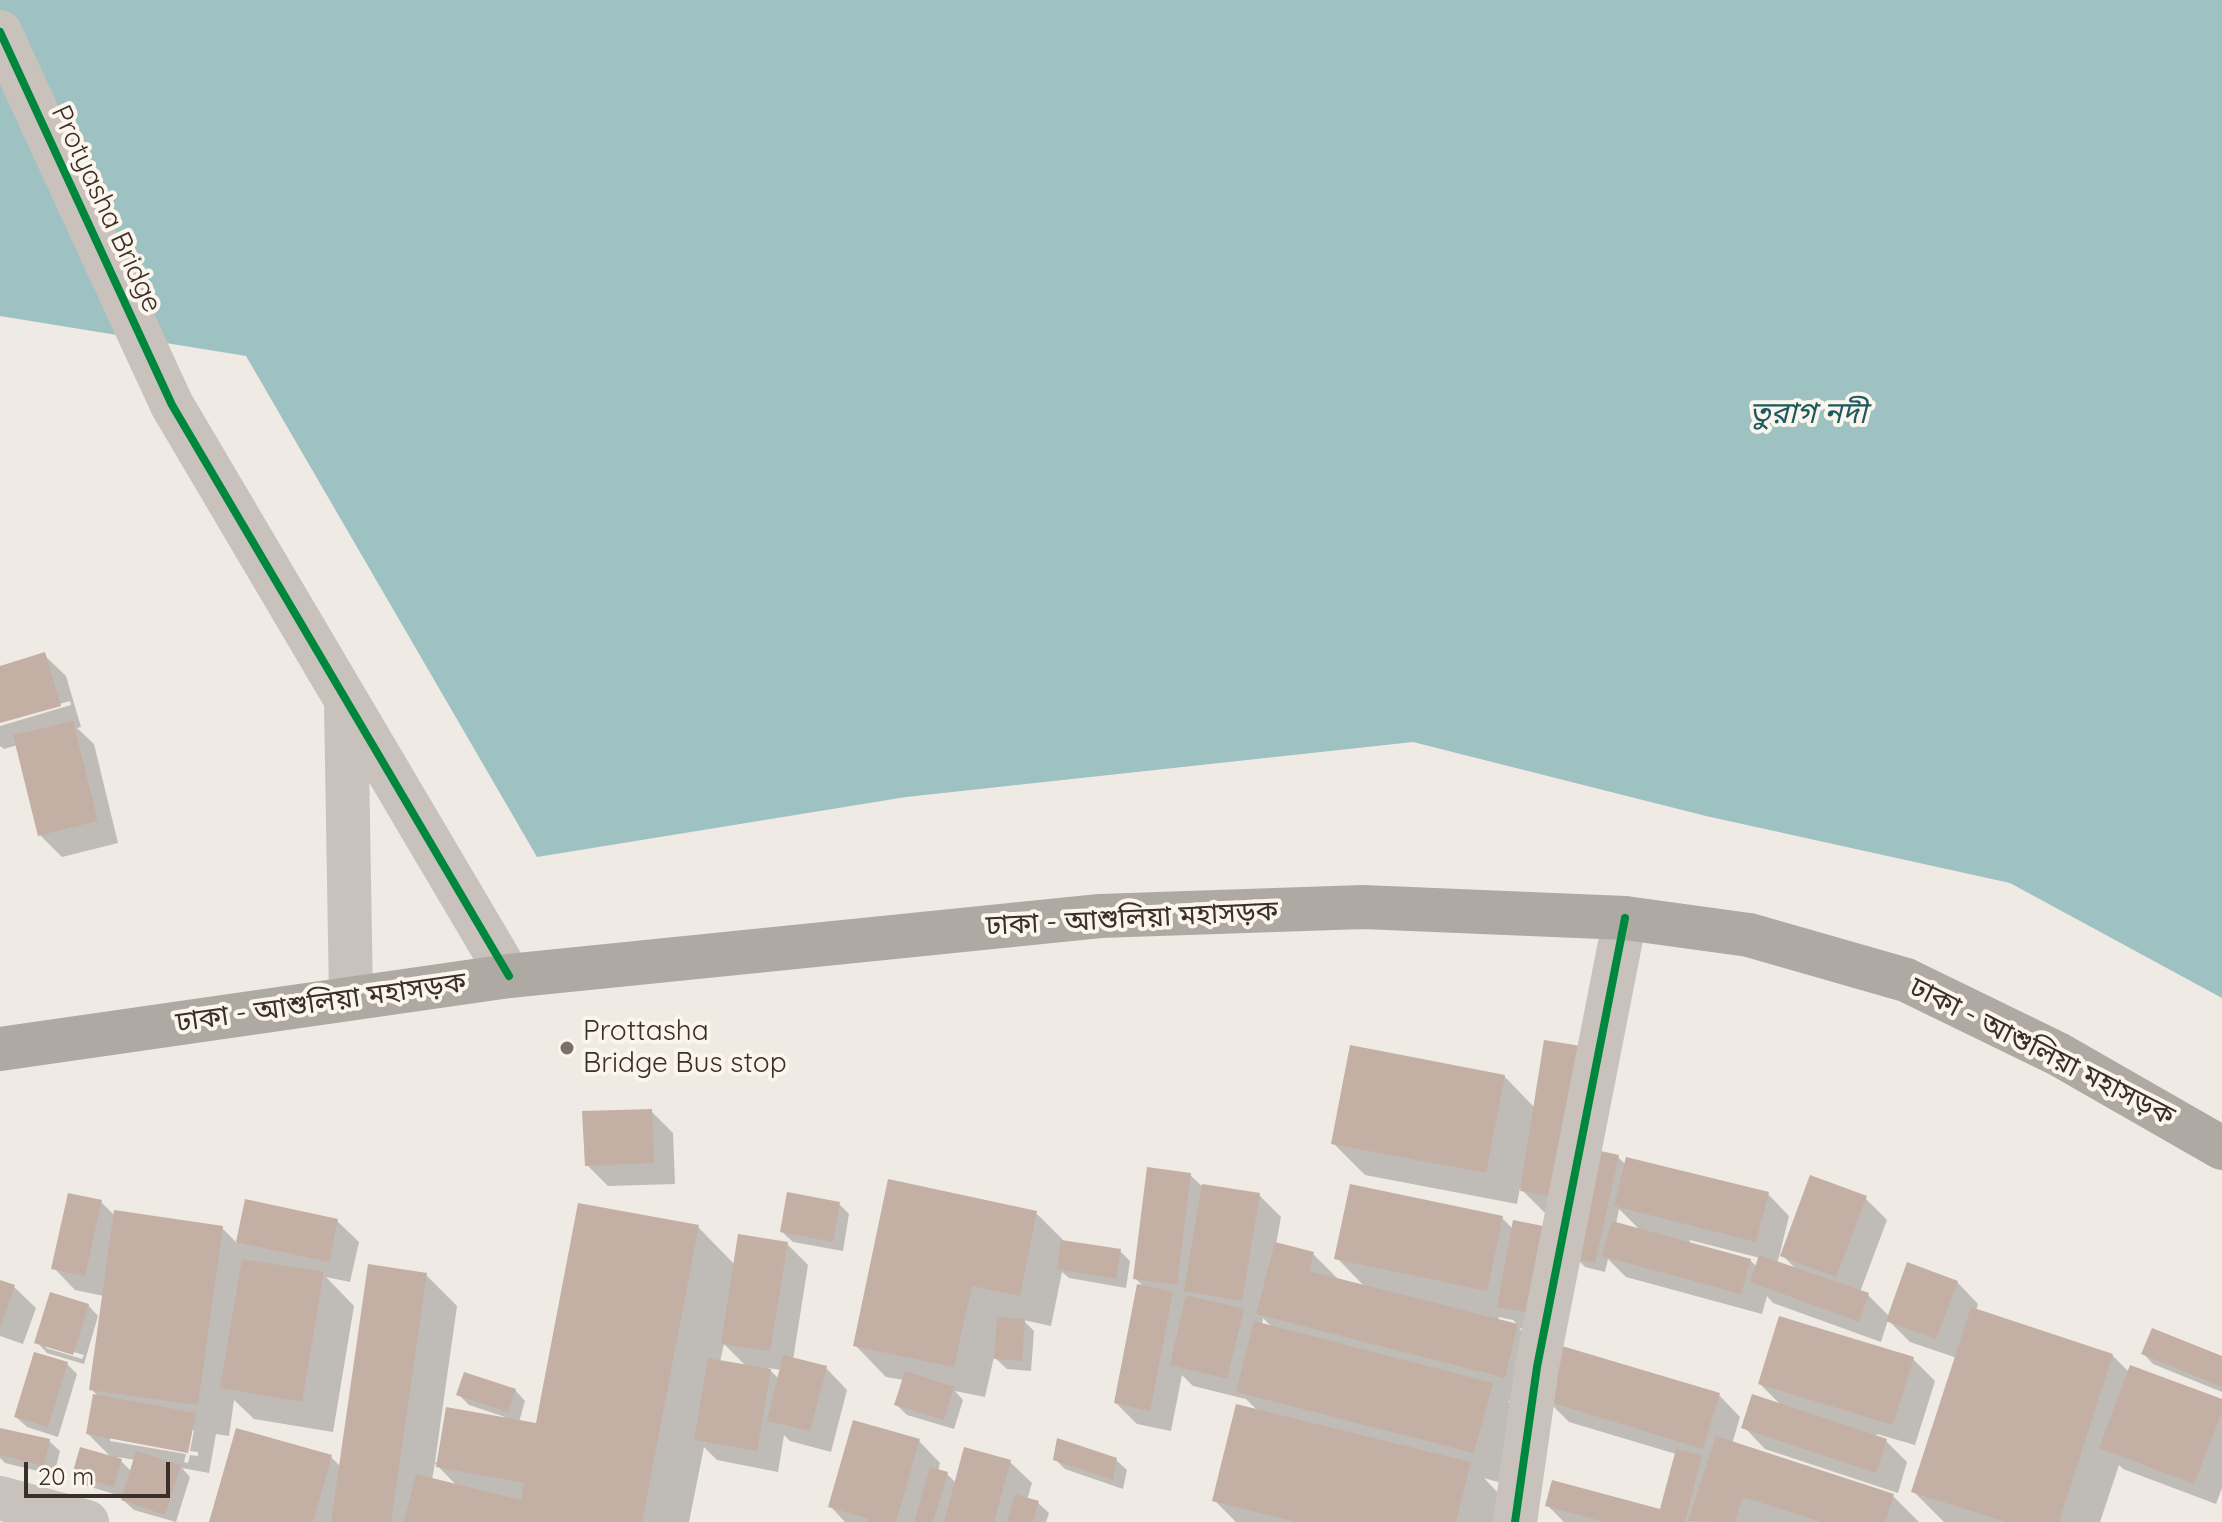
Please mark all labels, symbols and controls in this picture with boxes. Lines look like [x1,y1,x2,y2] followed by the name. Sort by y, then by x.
[43,100,169,318] street label: Protyasha Bridge
[1749,396,1867,432] water label: তুরাগ নদী
[985,895,1279,943] street label: ঢাকা - আশুলিয়া মহাসড়ক
[174,966,468,1040] street label: ঢাকা - আশুলিয়া মহাসড়ক
[1904,971,2180,1133] street label: ঢাকা - আশুলিয়া মহাসড়ক
[583,1015,787,1081] place label: Prottasha Bridge Bus stop
[558,1039,576,1057] marker: Prottasha Bridge Bus stop
[28,1446,174,1496] scale bar
[38,1461,94,1491] text: 20 m

